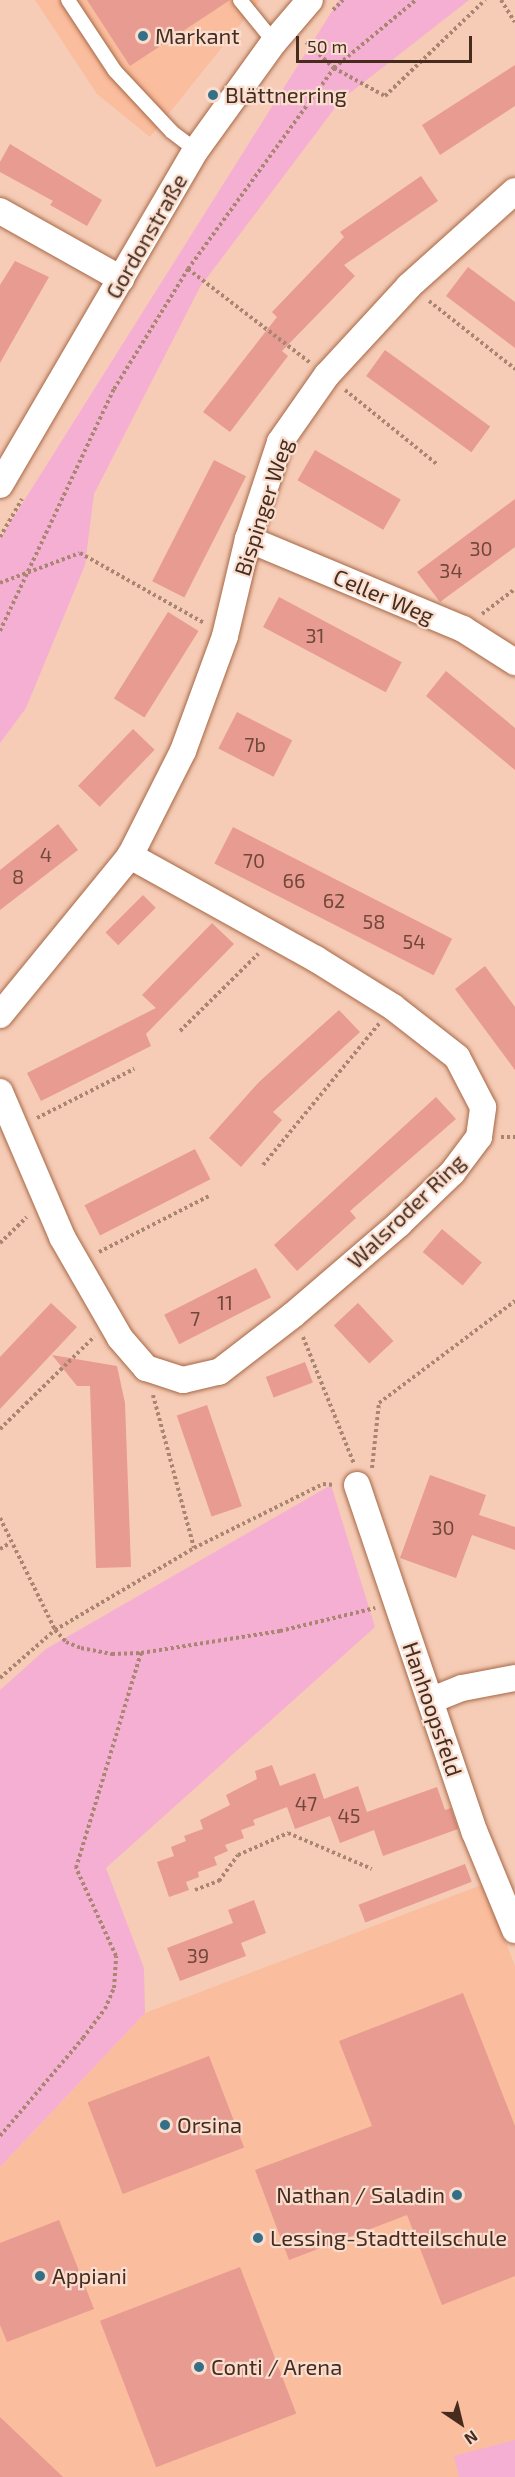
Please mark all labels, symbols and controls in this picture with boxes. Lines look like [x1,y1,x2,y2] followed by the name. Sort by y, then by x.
[155,23,240,49] place label: Markant
[299,24,474,62] scale bar
[136,29,150,43] marker: Markant
[307,35,347,57] text: 50 m
[225,82,347,108] place label: Blättnerring
[206,88,220,102] marker: Blättnerring
[100,169,192,303] street label: Gordonstraße
[228,435,298,579] street label: Bispinger Weg
[469,536,493,560] house number: 30
[439,558,463,582] house number: 34
[329,563,439,629] street label: Celler Weg
[305,623,325,647] house number: 31
[244,732,266,756] house number: 7b
[40,842,52,866] house number: 4
[243,848,265,872] house number: 70
[12,864,24,888] house number: 8
[283,868,305,892] house number: 66
[323,888,345,912] house number: 62
[363,909,385,933] house number: 58
[402,929,426,953] house number: 54
[342,1148,470,1274] street label: Walsroder Ring
[217,1290,233,1314] house number: 11
[190,1306,200,1330] house number: 7
[431,1515,455,1539] house number: 30
[398,1638,468,1780] street label: Hanhoopsfeld
[295,1791,317,1815] house number: 47
[337,1803,361,1827] house number: 45
[187,1943,209,1967] house number: 39
[177,2112,242,2138] place label: Orsina
[158,2118,172,2132] marker: Orsina
[276,2182,445,2208] place label: Nathan / Saladin
[450,2188,464,2202] marker: Nathan / Saladin
[270,2225,507,2251] place label: Lessing-Stadtteilschule
[251,2231,265,2245] marker: Lessing-Stadtteilschule
[52,2263,127,2289] place label: Appiani
[33,2269,47,2283] marker: Appiani
[211,2354,343,2380] place label: Conti / Arena
[192,2360,206,2374] marker: Conti / Arena
[431,2393,491,2453] north arrow
[461,2427,482,2449] text: N

